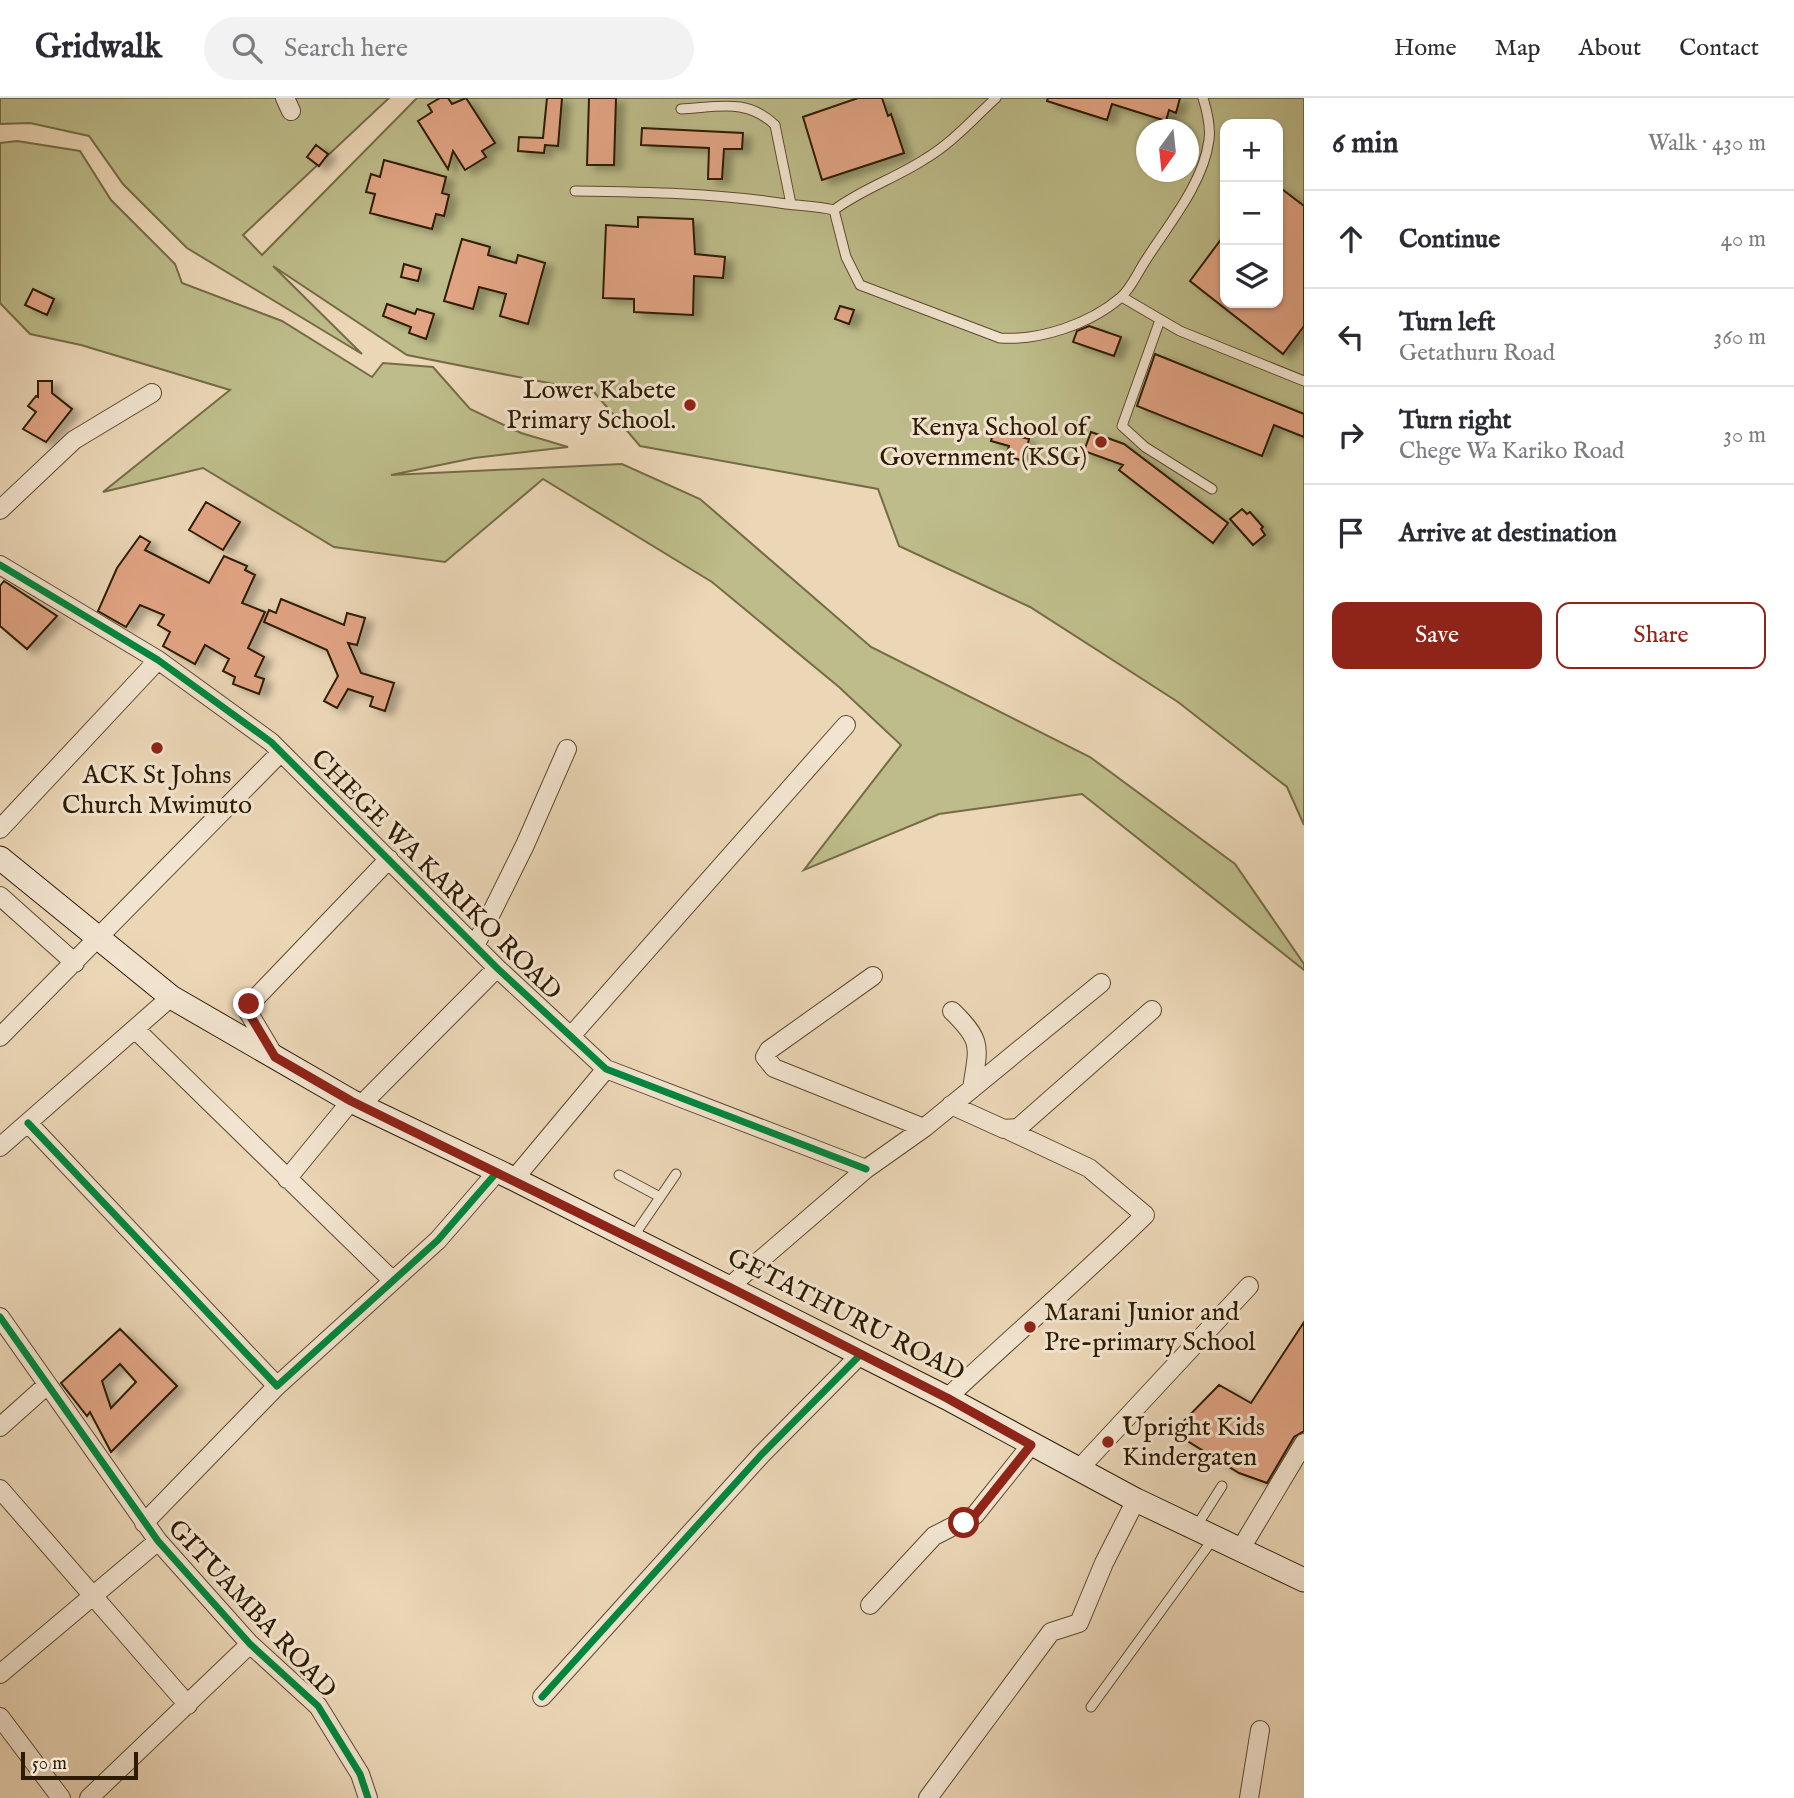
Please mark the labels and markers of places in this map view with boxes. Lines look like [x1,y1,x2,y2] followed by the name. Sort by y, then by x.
[506,374,676,437] place label: Lower Kabete Primary School.
[682,397,698,413] marker: Lower Kabete Primary School.
[879,411,1092,474] place label: Kenya School of Government (KSG)
[1093,434,1109,450] marker: Kenya School of Government (KSG)
[149,740,165,756] marker: ACK St Johns Church Mwimuto
[62,759,252,822] place label: ACK St Johns Church Mwimuto
[1044,1296,1257,1359] place label: Marani Junior and Pre-primary School
[1022,1319,1038,1335] marker: Marani Junior and Pre-primary School
[1122,1411,1265,1474] place label: Upright Kids Kindergaten
[1100,1434,1116,1450] marker: Upright Kids Kindergaten

